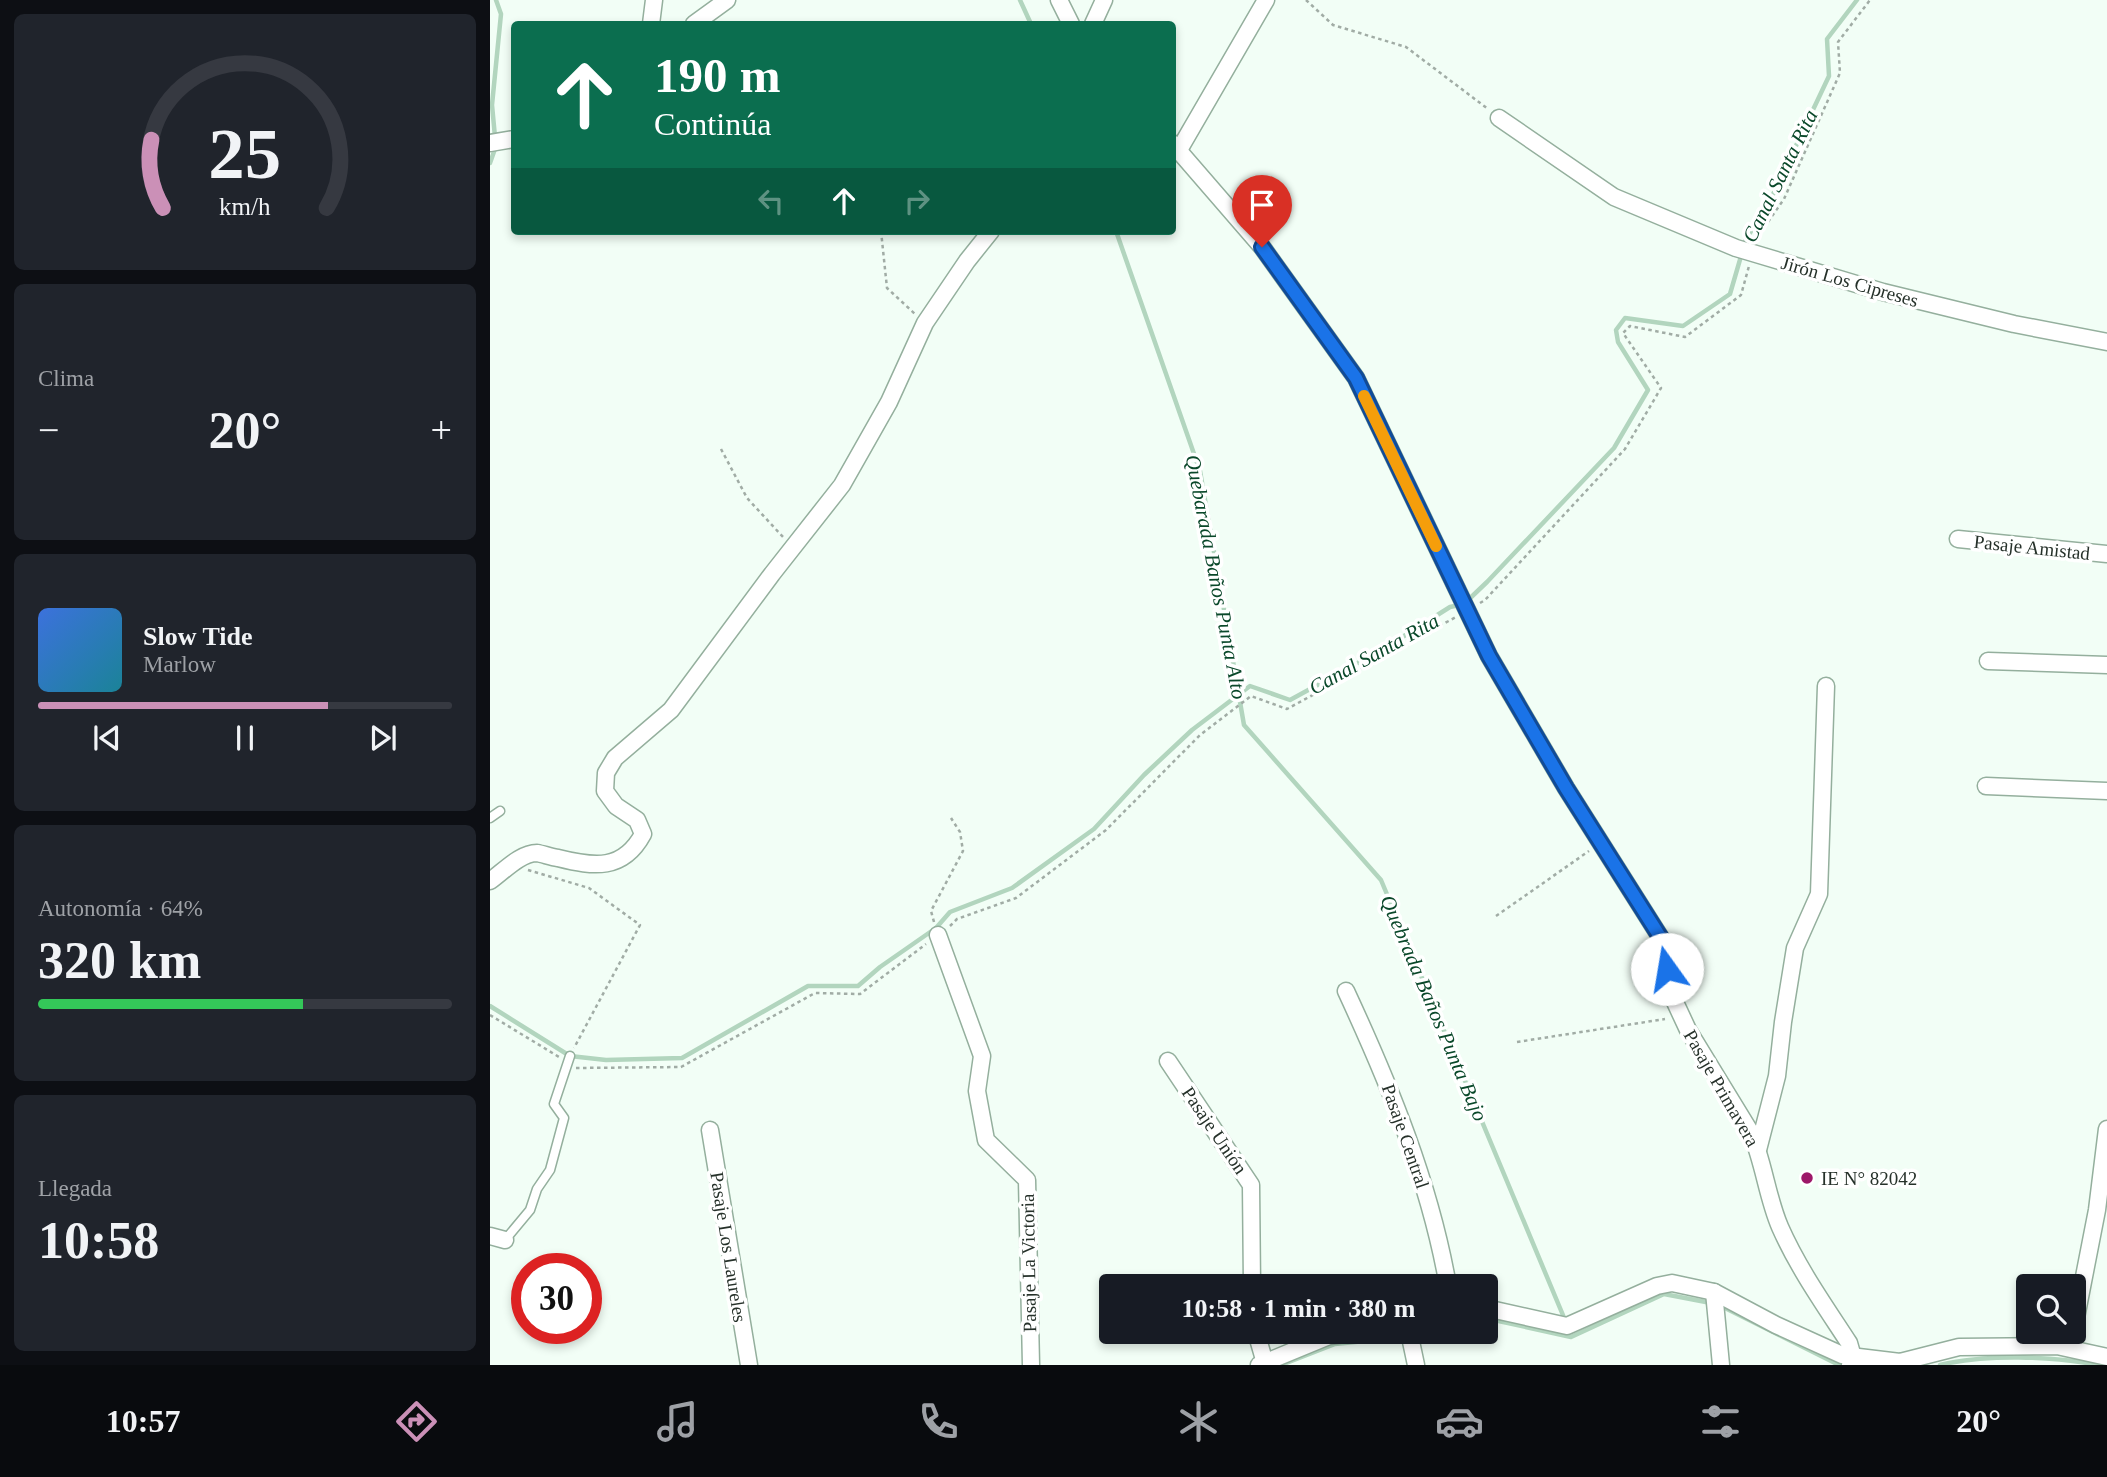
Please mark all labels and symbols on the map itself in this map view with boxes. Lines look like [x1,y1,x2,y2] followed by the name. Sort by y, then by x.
[1738,106,1822,246] water label: Canal Santa Rita
[1232,175,1292,247] pin
[1779,252,1921,311] street label: Jirón Los Cipreses
[1180,453,1252,701] water label: Quebarada Baños Punta Alto
[1973,531,2092,564] street label: Pasaje Amistad
[1305,608,1443,700] water label: Canal Santa Rita
[1375,891,1493,1125] water label: Quebrada Baños Punta Bajo
[1630,932,1704,1006] position arrow
[1680,1026,1764,1151] street label: Pasaje Primavera
[1378,1081,1433,1191] street label: Pasaje Central
[1178,1083,1252,1178] street label: Pasaje Unión
[1821,1168,1917,1189] place label: IE N° 82042
[706,1170,751,1324] street label: Pasaje Los Laureles
[1799,1170,1815,1186] marker: IE N° 82042
[1017,1193,1040,1333] street label: Pasaje La Victoria
[511,1253,602,1344] speed limit sign: 30

